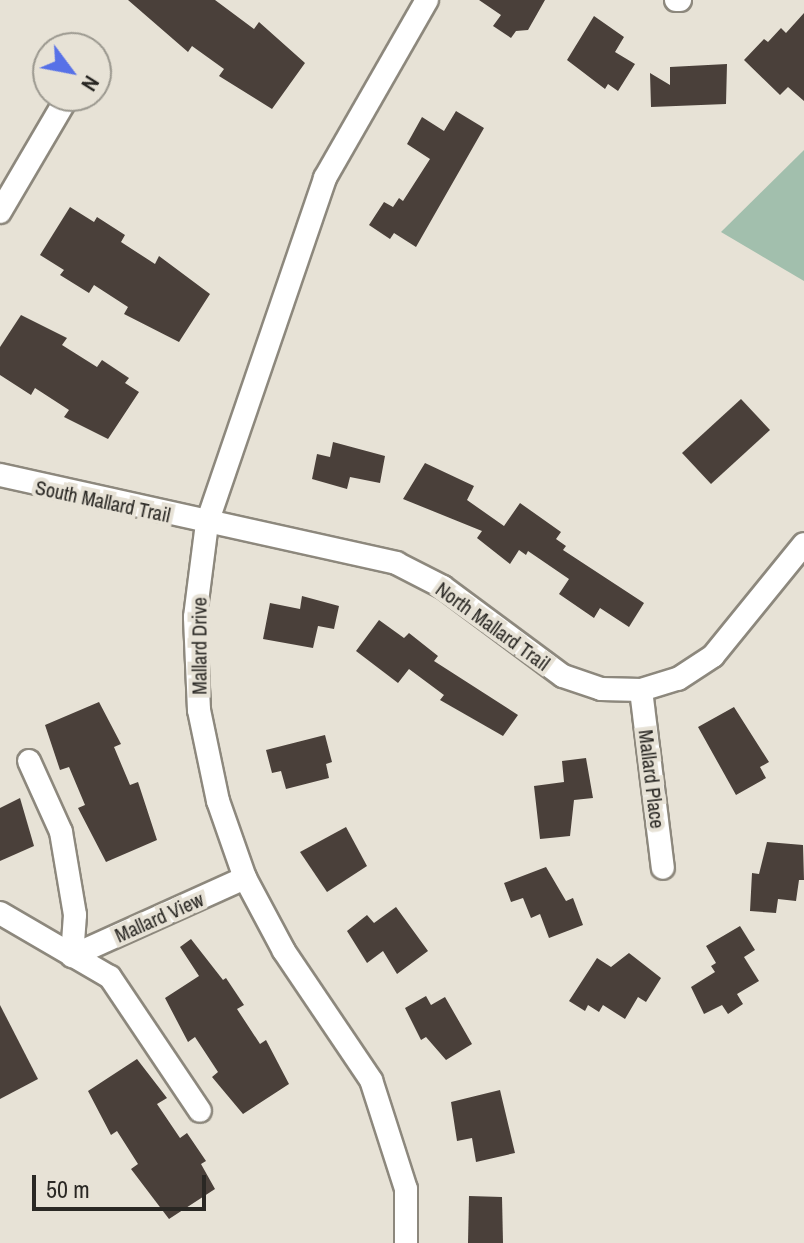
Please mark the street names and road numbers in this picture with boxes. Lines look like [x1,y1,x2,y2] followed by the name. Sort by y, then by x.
[33,475,173,527] street label: South Mallard Trail
[431,577,555,675] street label: North Mallard Trail
[187,597,211,695] street label: Mallard Drive
[634,728,670,830] street label: Mallard Place
[111,887,207,947] street label: Mallard View

